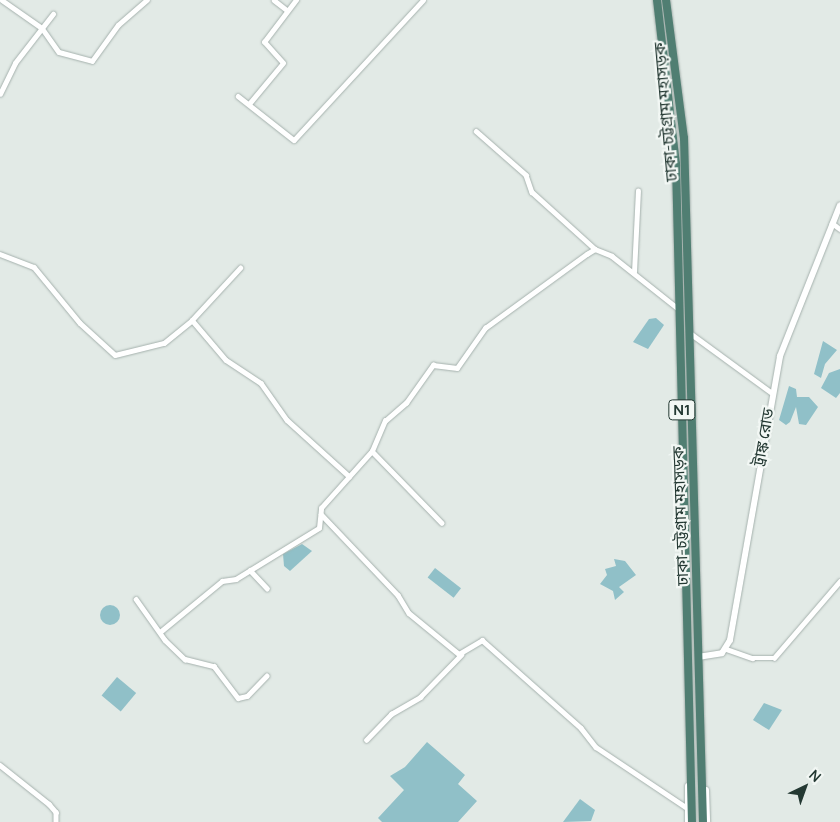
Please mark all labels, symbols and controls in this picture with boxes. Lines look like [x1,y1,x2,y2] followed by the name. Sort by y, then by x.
[649,42,681,182] street label: ঢাকা-চট্টগ্রাম মহাসড়ক
[668,398,696,422] road number: N1
[748,407,778,467] street label: ট্রাঙ্ক রোড
[668,446,692,586] street label: ঢাকা-চট্টগ্রাম মহাসড়ক
[780,762,830,812] north arrow
[805,765,825,786] text: N

